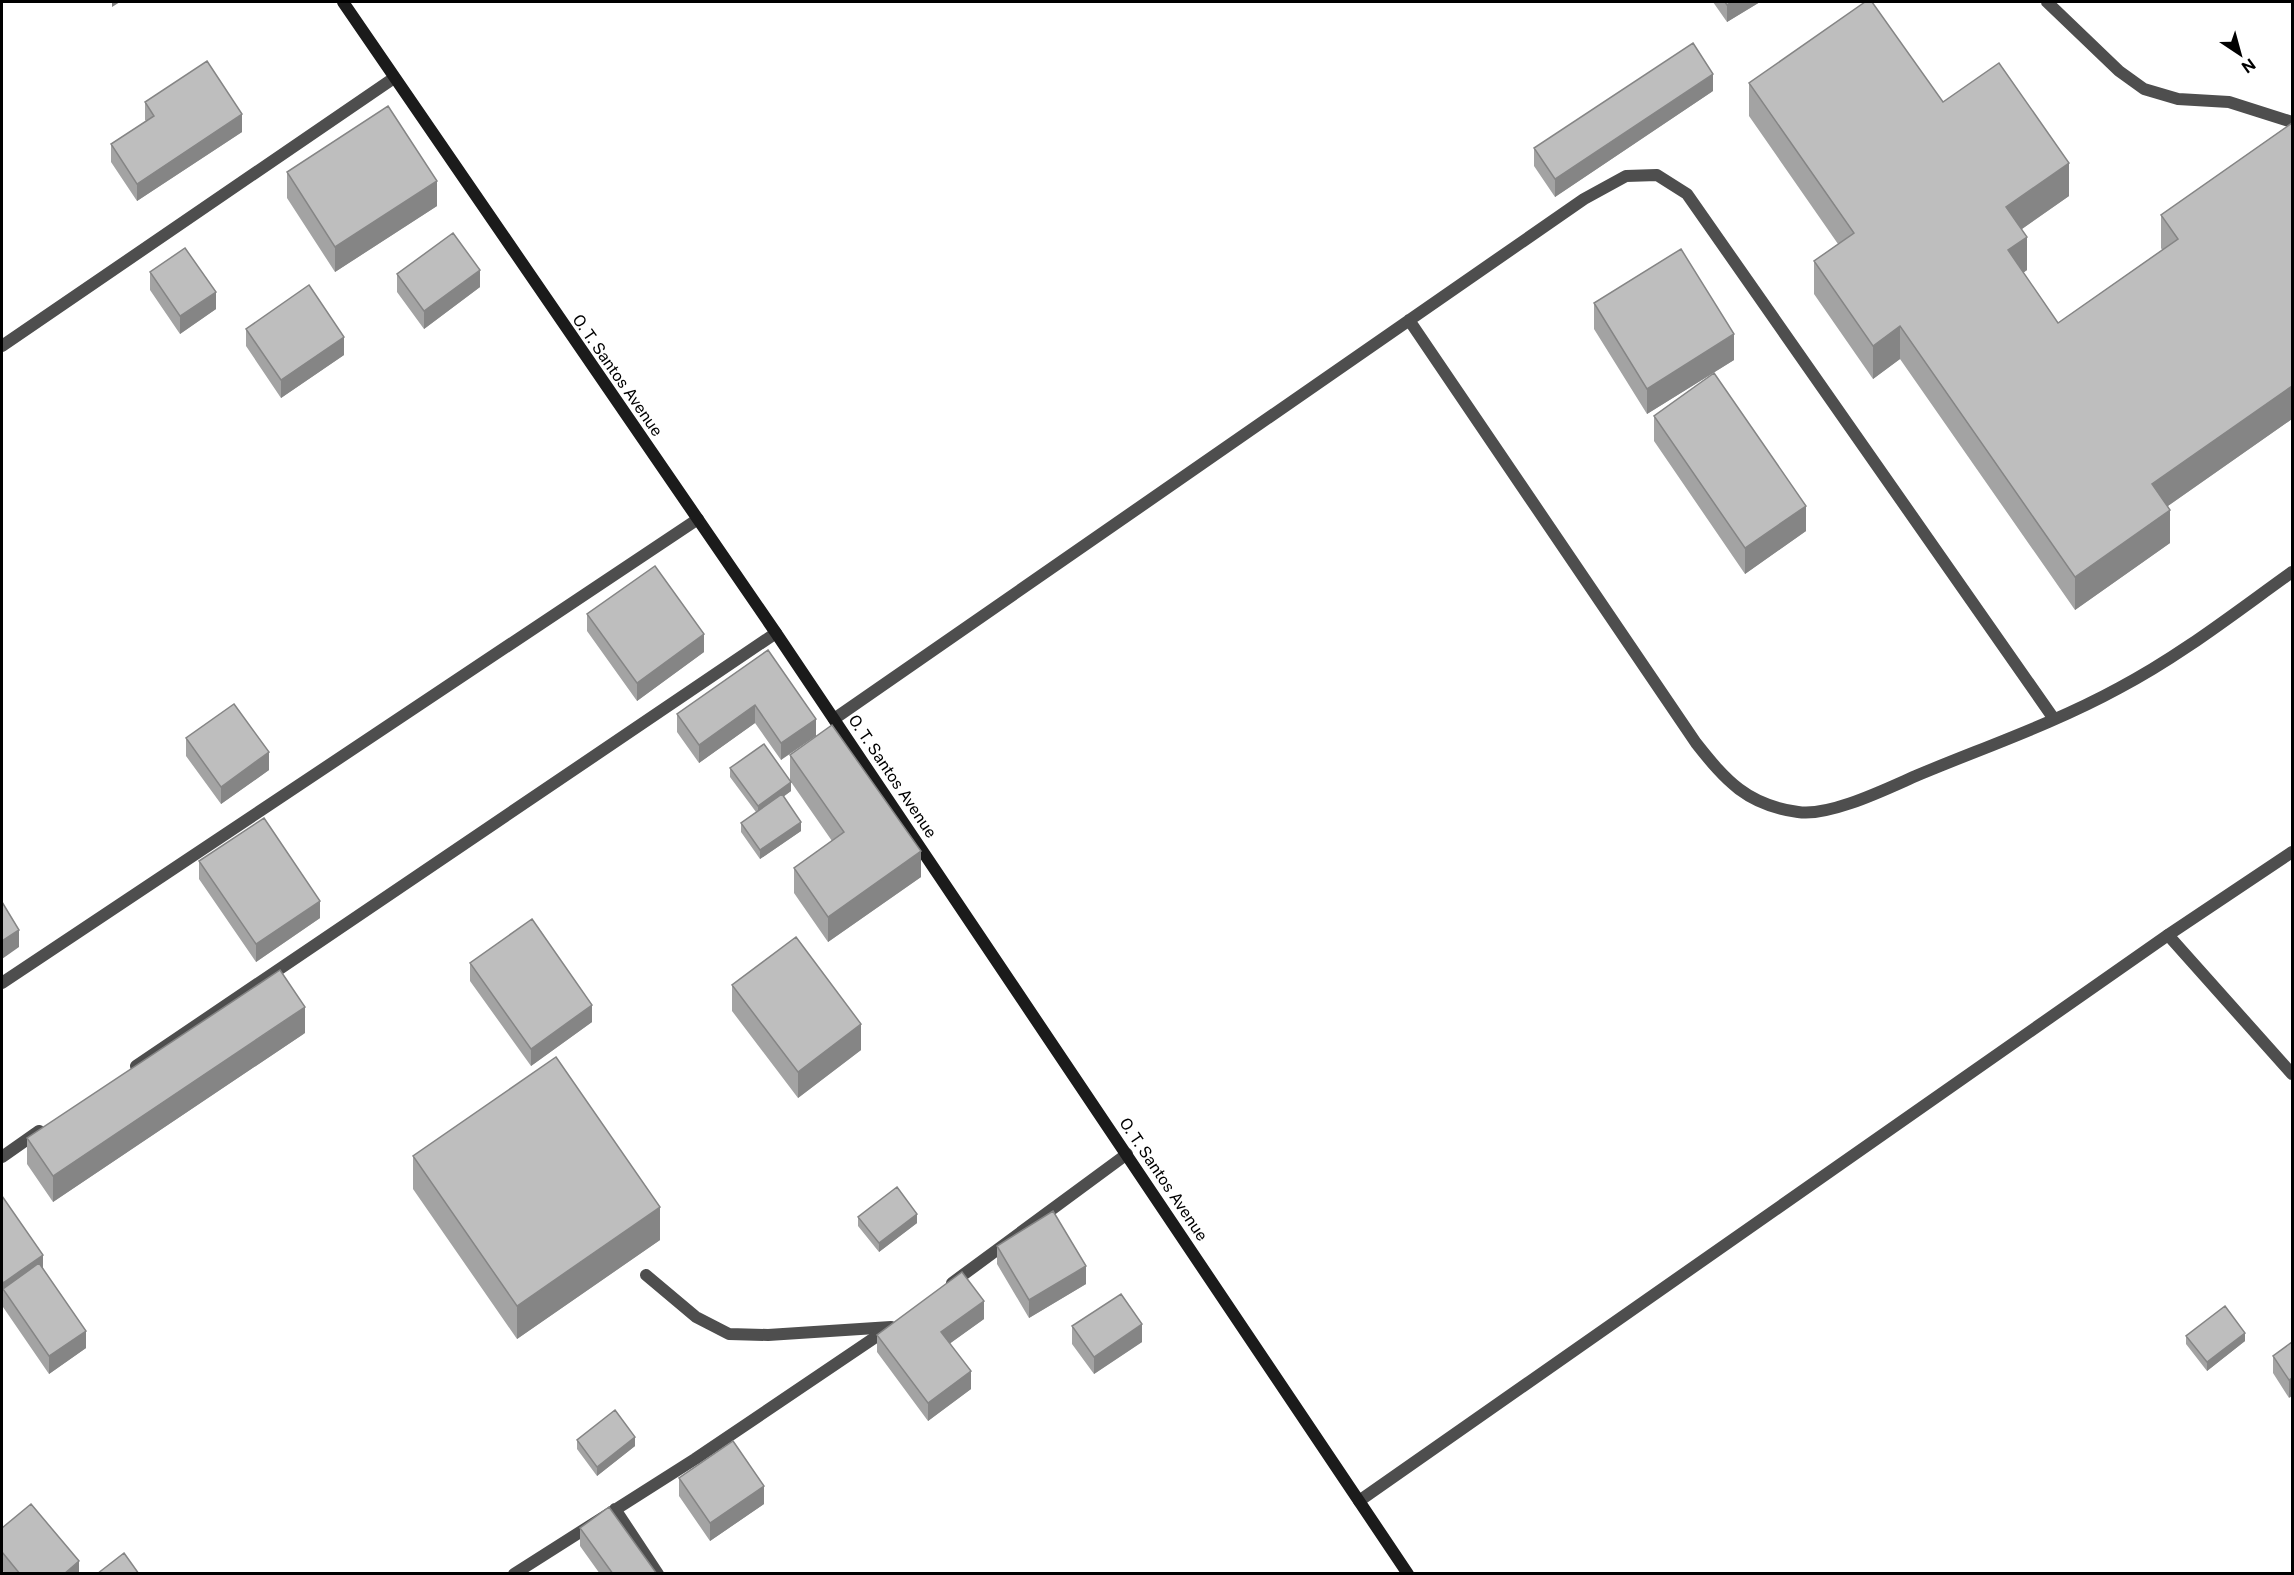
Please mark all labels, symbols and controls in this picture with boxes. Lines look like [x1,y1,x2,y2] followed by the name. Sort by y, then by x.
[2210,24,2270,84] north arrow
[2238,54,2259,77] text: N
[568,311,667,440] street label: O. T. Santos Avenue
[844,711,941,841] street label: O. T. Santos Avenue
[1115,1114,1212,1244] street label: O. T. Santos Avenue

